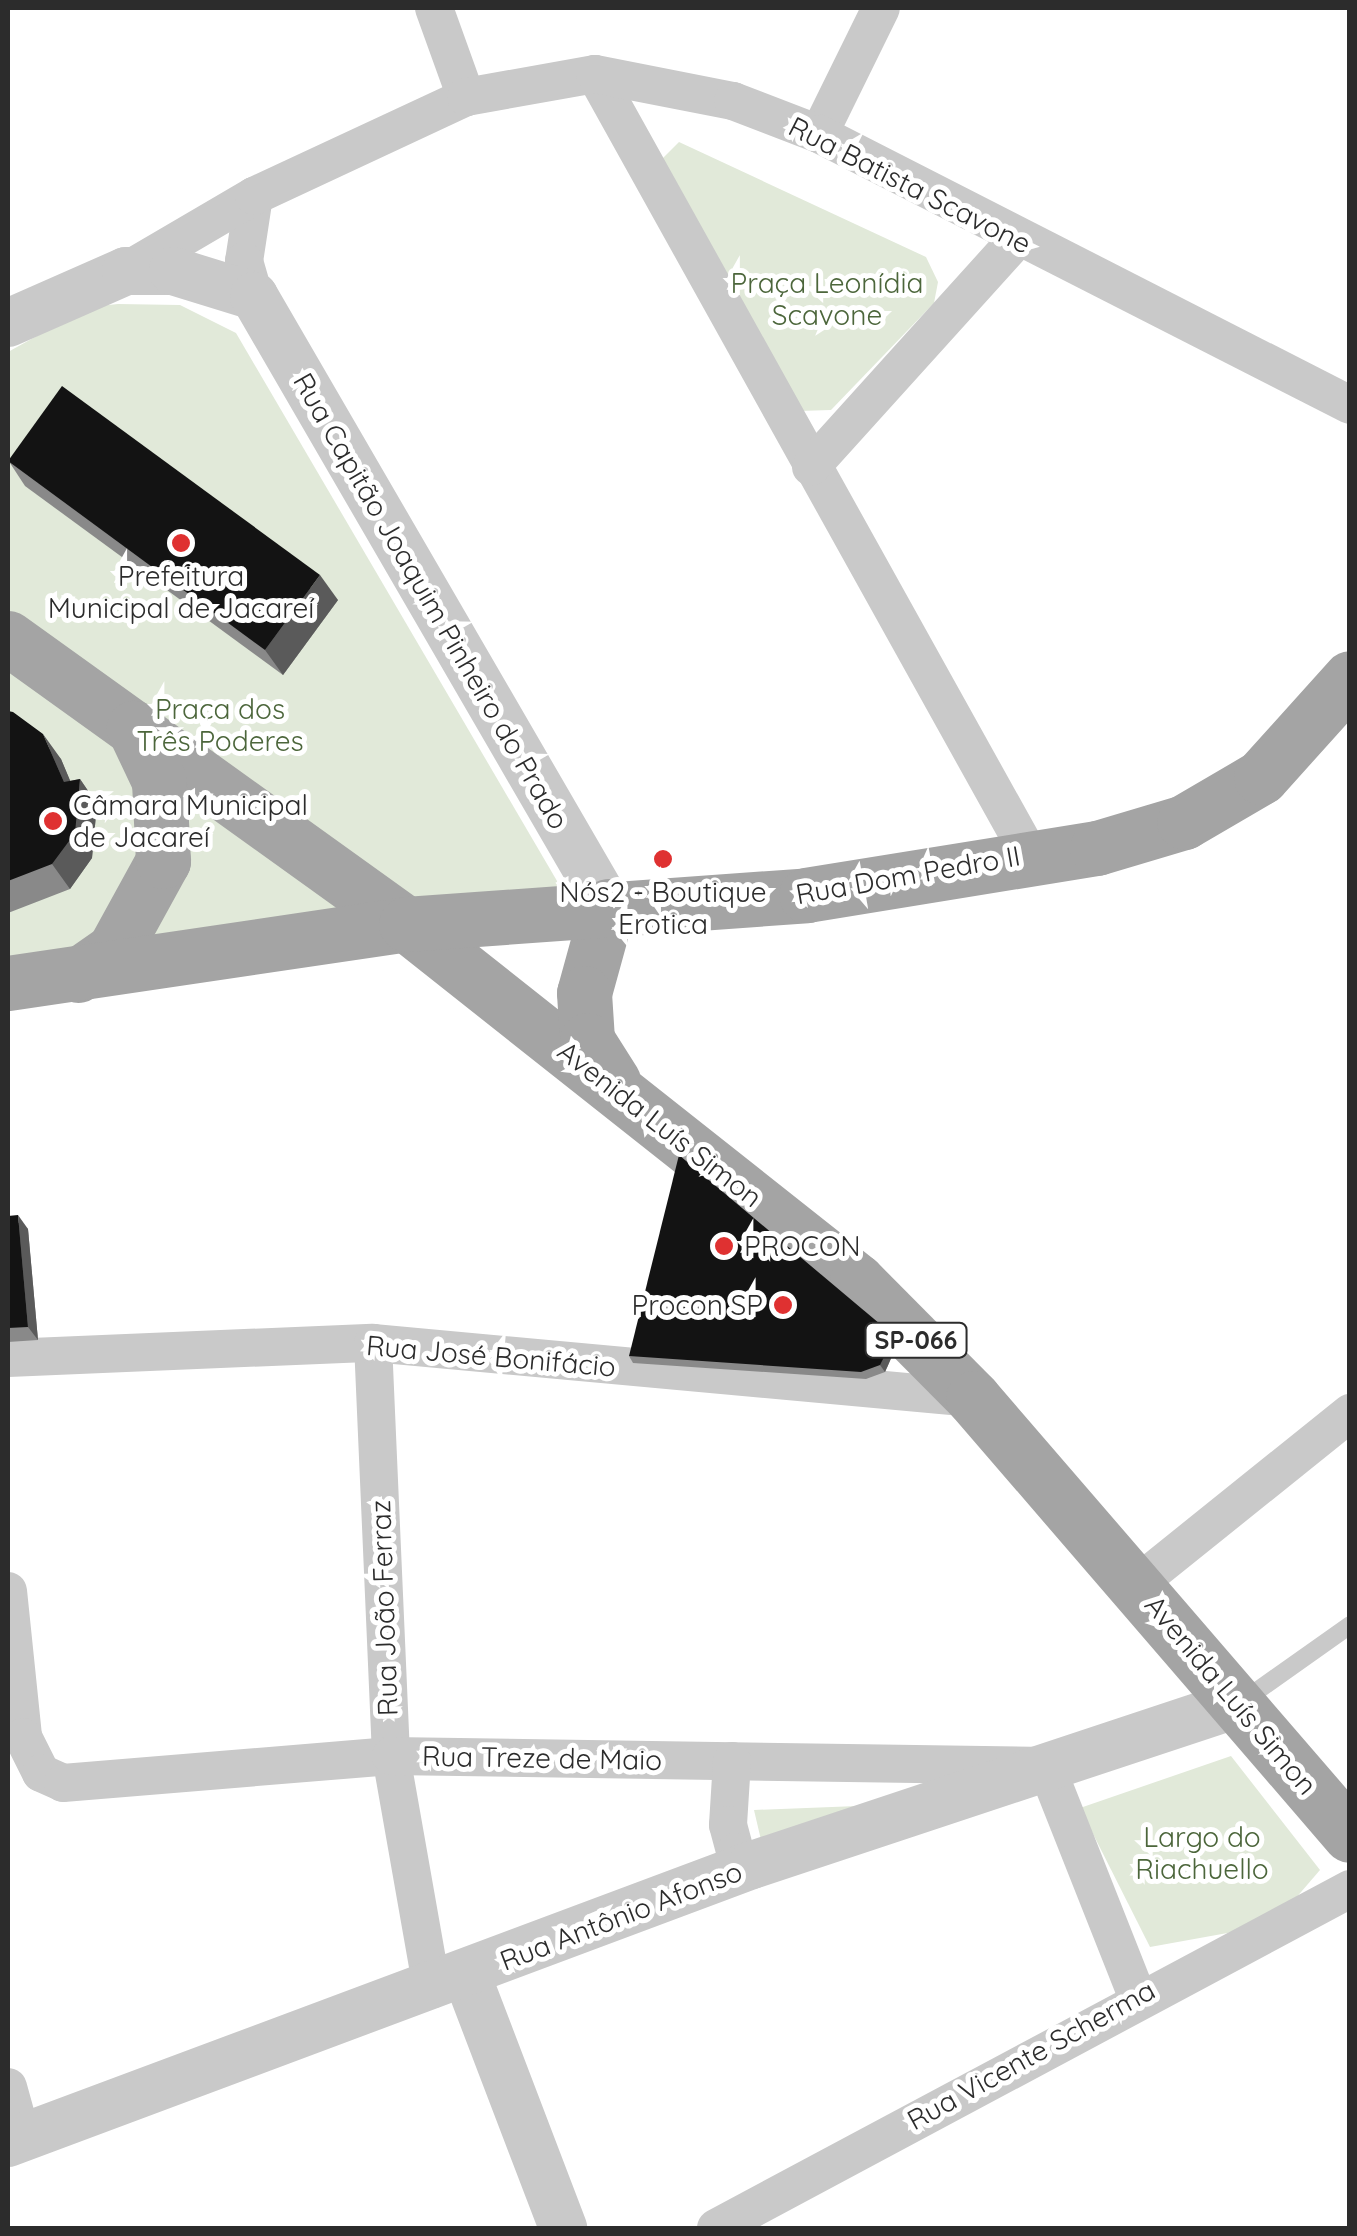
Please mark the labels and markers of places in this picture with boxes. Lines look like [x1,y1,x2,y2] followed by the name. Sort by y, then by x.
[170,532,192,554] marker: Prefeitura Municipal de Jacareí
[48,559,314,625] place label: Prefeitura Municipal de Jacareí
[73,788,308,854] place label: Câmara Municipal de Jacareí
[42,810,64,832] marker: Câmara Municipal de Jacareí
[652,848,674,870] marker: Nós2 - Boutique Erotica
[559,875,767,941] place label: Nós2 - Boutique Erotica
[744,1229,861,1263] place label: PROCON
[713,1235,735,1257] marker: PROCON
[632,1288,763,1322] place label: Procon SP
[772,1294,794,1316] marker: Procon SP

